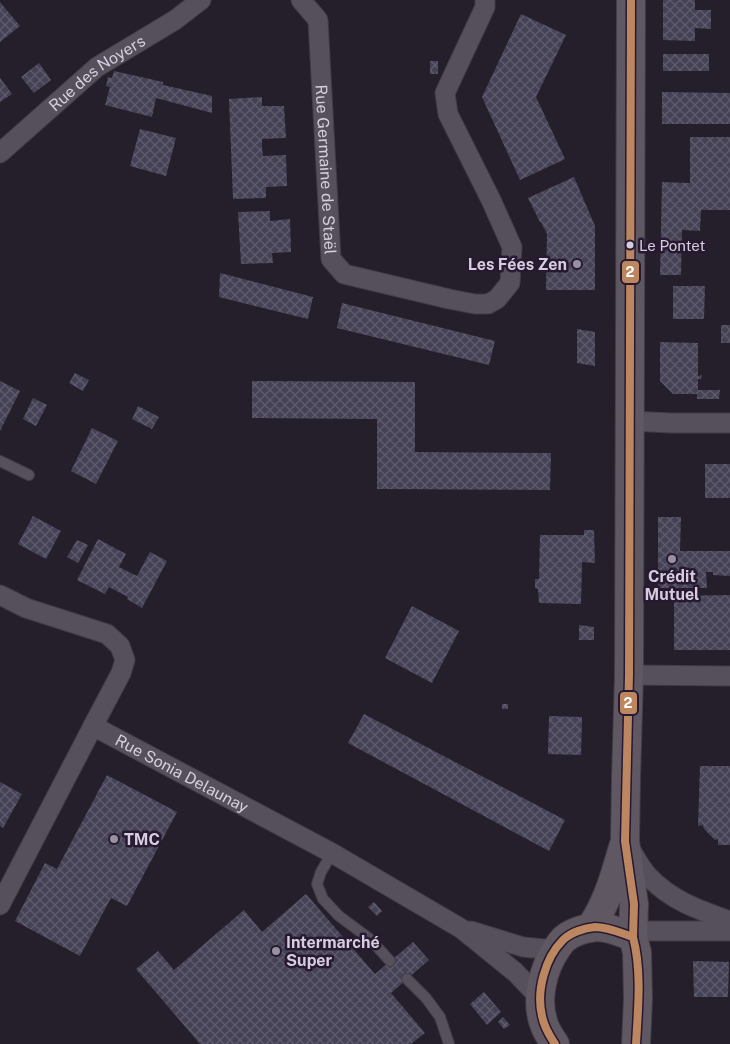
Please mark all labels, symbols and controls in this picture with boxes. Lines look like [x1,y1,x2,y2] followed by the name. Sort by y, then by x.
[45,31,148,115] street label: Rue des Noyers
[312,84,340,255] street label: Rue Germaine de Staël
[639,237,705,254] place label: Le Pontet
[625,240,635,250] marker: Le Pontet
[468,255,567,274] place label: Les Fées Zen
[571,258,583,270] marker: Les Fées Zen
[621,260,640,284] line badge: 2
[626,264,635,280] text: 2
[666,553,678,565] marker: Crédit Mutuel
[645,567,699,604] place label: Crédit Mutuel
[619,691,638,715] line badge: 2
[624,695,633,711] text: 2
[112,730,252,817] street label: Rue Sonia Delaunay
[124,830,160,849] place label: TMC
[108,833,120,845] marker: TMC
[286,933,380,970] place label: Intermarché Super
[270,945,282,957] marker: Intermarché Super

